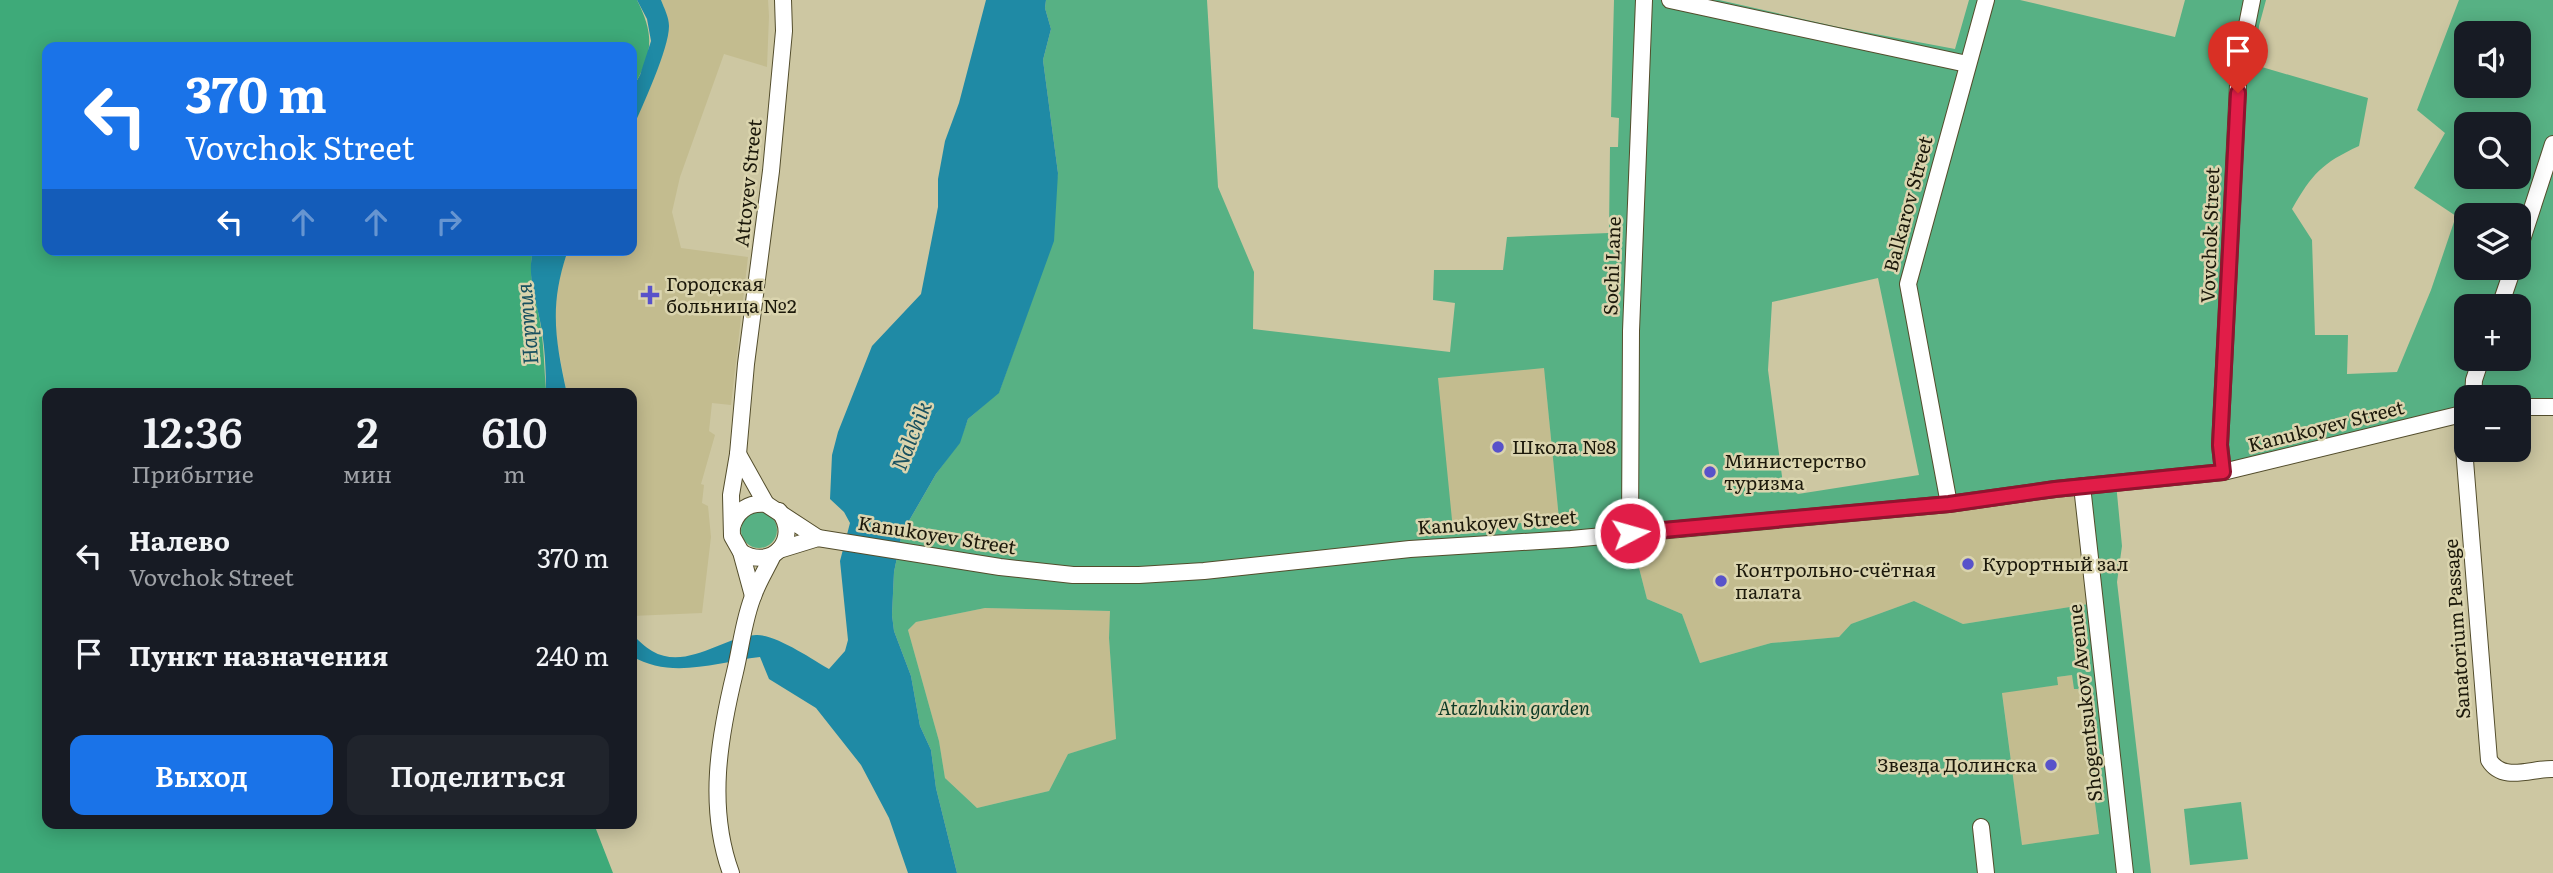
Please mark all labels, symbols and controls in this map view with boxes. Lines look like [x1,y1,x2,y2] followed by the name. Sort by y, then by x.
[2208,21,2268,93] pin
[2454,21,2531,462] map controls
[2454,21,2531,98] button: sound
[2219,32,2257,70] icon: arrive
[185,55,327,128] text: 370 m
[70,70,161,161] icon: left
[2454,112,2531,189] button: search
[726,117,768,248] street label: Attoyev Street
[185,122,414,170] text: Vovchok Street
[1875,132,1939,275] street label: Balkarov Street
[2193,166,2225,303] street label: Vovchok Street
[211,203,249,241] icon: left
[284,203,322,241] icon: ahead
[357,203,395,241] icon: ahead
[430,203,468,241] icon: right
[2454,203,2531,280] button: layers
[1595,216,1627,316] street label: Sochi Lane
[666,269,797,319] place label: Городская больница №2
[506,282,545,366] water label: Нартия
[640,285,660,305] marker: Городская больница №2
[2454,294,2531,371] button: +
[2454,385,2531,462] button: −
[2245,392,2407,458] street label: Kanukoyev Street
[882,395,938,474] water label: Nalchik
[143,399,242,461] text: 12:36
[356,399,379,461] text: 2
[481,399,548,461] text: 610
[1512,432,1616,460] place label: Школа №8
[1490,439,1506,455] marker: Школа №8
[1724,446,1866,496] place label: Министерство туризма
[131,456,254,490] text: Прибытие
[343,456,392,490] text: мин
[503,456,526,490] text: m
[1702,464,1718,480] marker: Министерство туризма
[1593,496,1667,570] position arrow
[1416,501,1578,541] street label: Kanukoyev Street
[856,508,1019,560] street label: Kanukoyev Street
[129,520,230,559] text: Налево
[70,537,108,575] icon: left
[537,537,609,576] text: 370 m
[2436,538,2476,720] street label: Sanatorium Passage
[1982,549,2129,577] place label: Курортный зал
[1735,555,1936,605] place label: Контрольно-счётная палата
[1960,556,1976,572] marker: Курортный зал
[129,559,294,593] text: Vovchok Street
[1713,573,1729,589] marker: Контрольно-счётная палата
[2060,603,2108,803] street label: Shogentsukov Avenue
[70,635,108,673] icon: arrive
[129,635,388,674] text: Пункт назначения
[536,635,609,674] text: 240 m
[1438,693,1591,721] park label: Atazhukin garden
[70,735,333,815] button: Выход
[347,735,609,815] button: Поделиться
[1877,750,2038,778] place label: Звезда Долинска
[2043,757,2059,773] marker: Звезда Долинска

